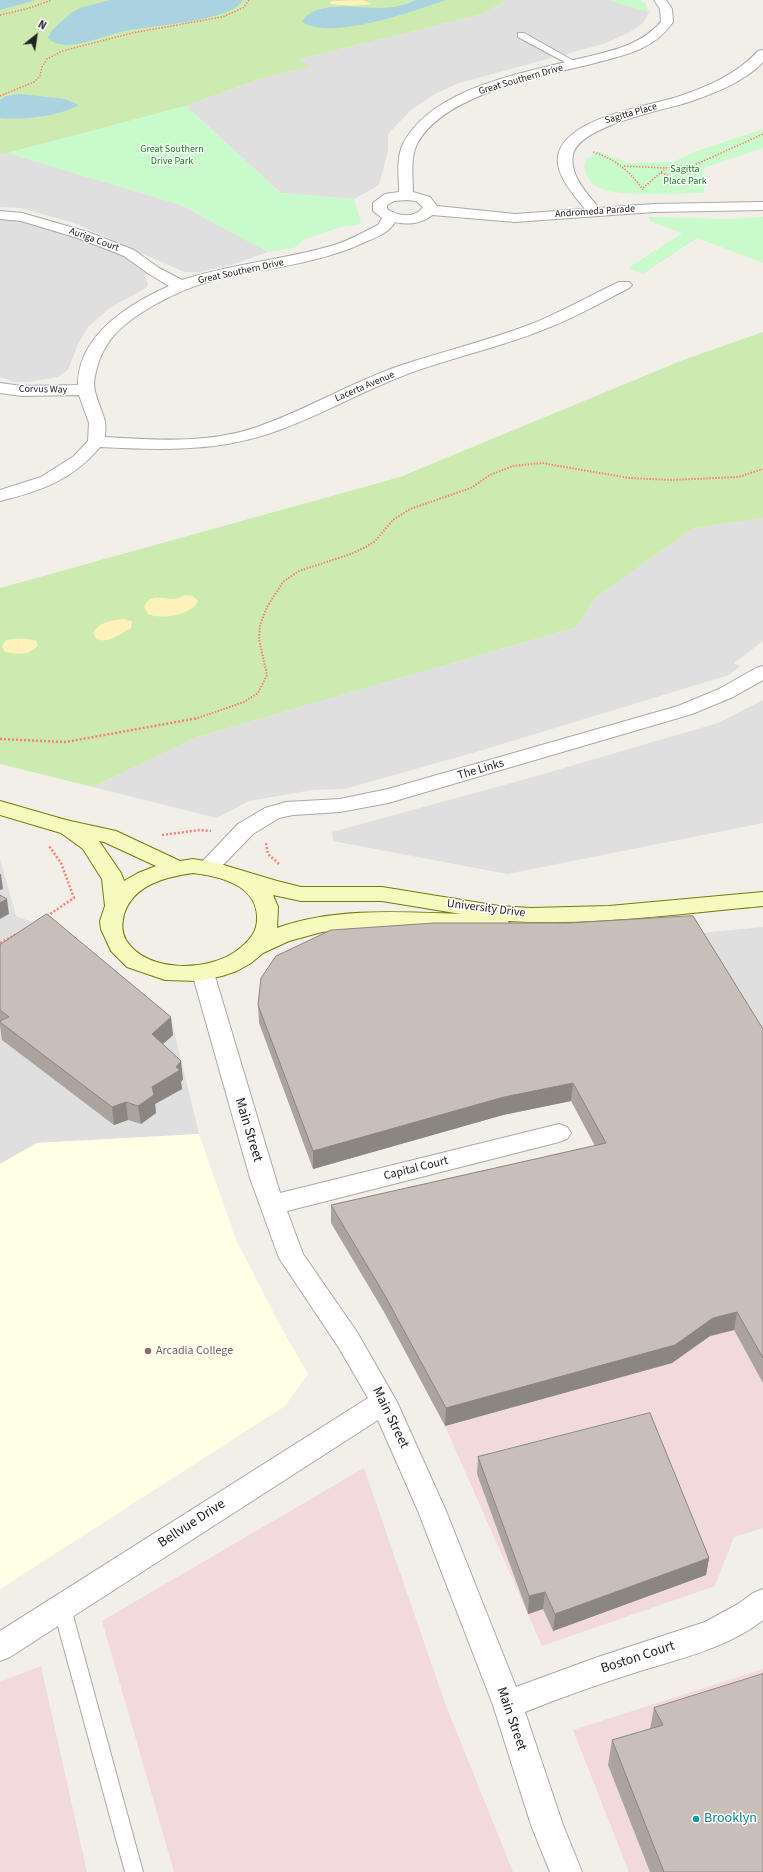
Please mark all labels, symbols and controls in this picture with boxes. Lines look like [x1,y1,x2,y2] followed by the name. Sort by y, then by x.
[16,16,56,56] north arrow
[35,17,49,33] text: N
[477,62,565,98] street label: Great Southern Drive
[603,101,659,127] street label: Sagitta Place
[140,144,204,168] park label: Great Southern Drive Park
[663,164,707,188] park label: Sagitta Place Park
[555,203,635,221] street label: Andromeda Parade
[67,225,121,255] street label: Auriga Court
[197,257,285,287] street label: Great Southern Drive
[333,369,397,405] street label: Lacerta Avenue
[19,384,67,396] street label: Corvus Way
[456,757,506,783] street label: The Links
[446,897,526,921] street label: University Drive
[230,1096,266,1164] street label: Main Street
[382,1154,450,1184] street label: Capital Court
[156,1344,233,1358] place label: Arcadia College
[143,1346,153,1356] marker: Arcadia College
[368,1385,412,1451] street label: Main Street
[155,1496,229,1552] street label: Bellvue Drive
[599,1638,677,1678] street label: Boston Court
[492,1685,530,1753] street label: Main Street
[704,1811,757,1827] place label: Brooklyn
[691,1814,701,1824] marker: Brooklyn

